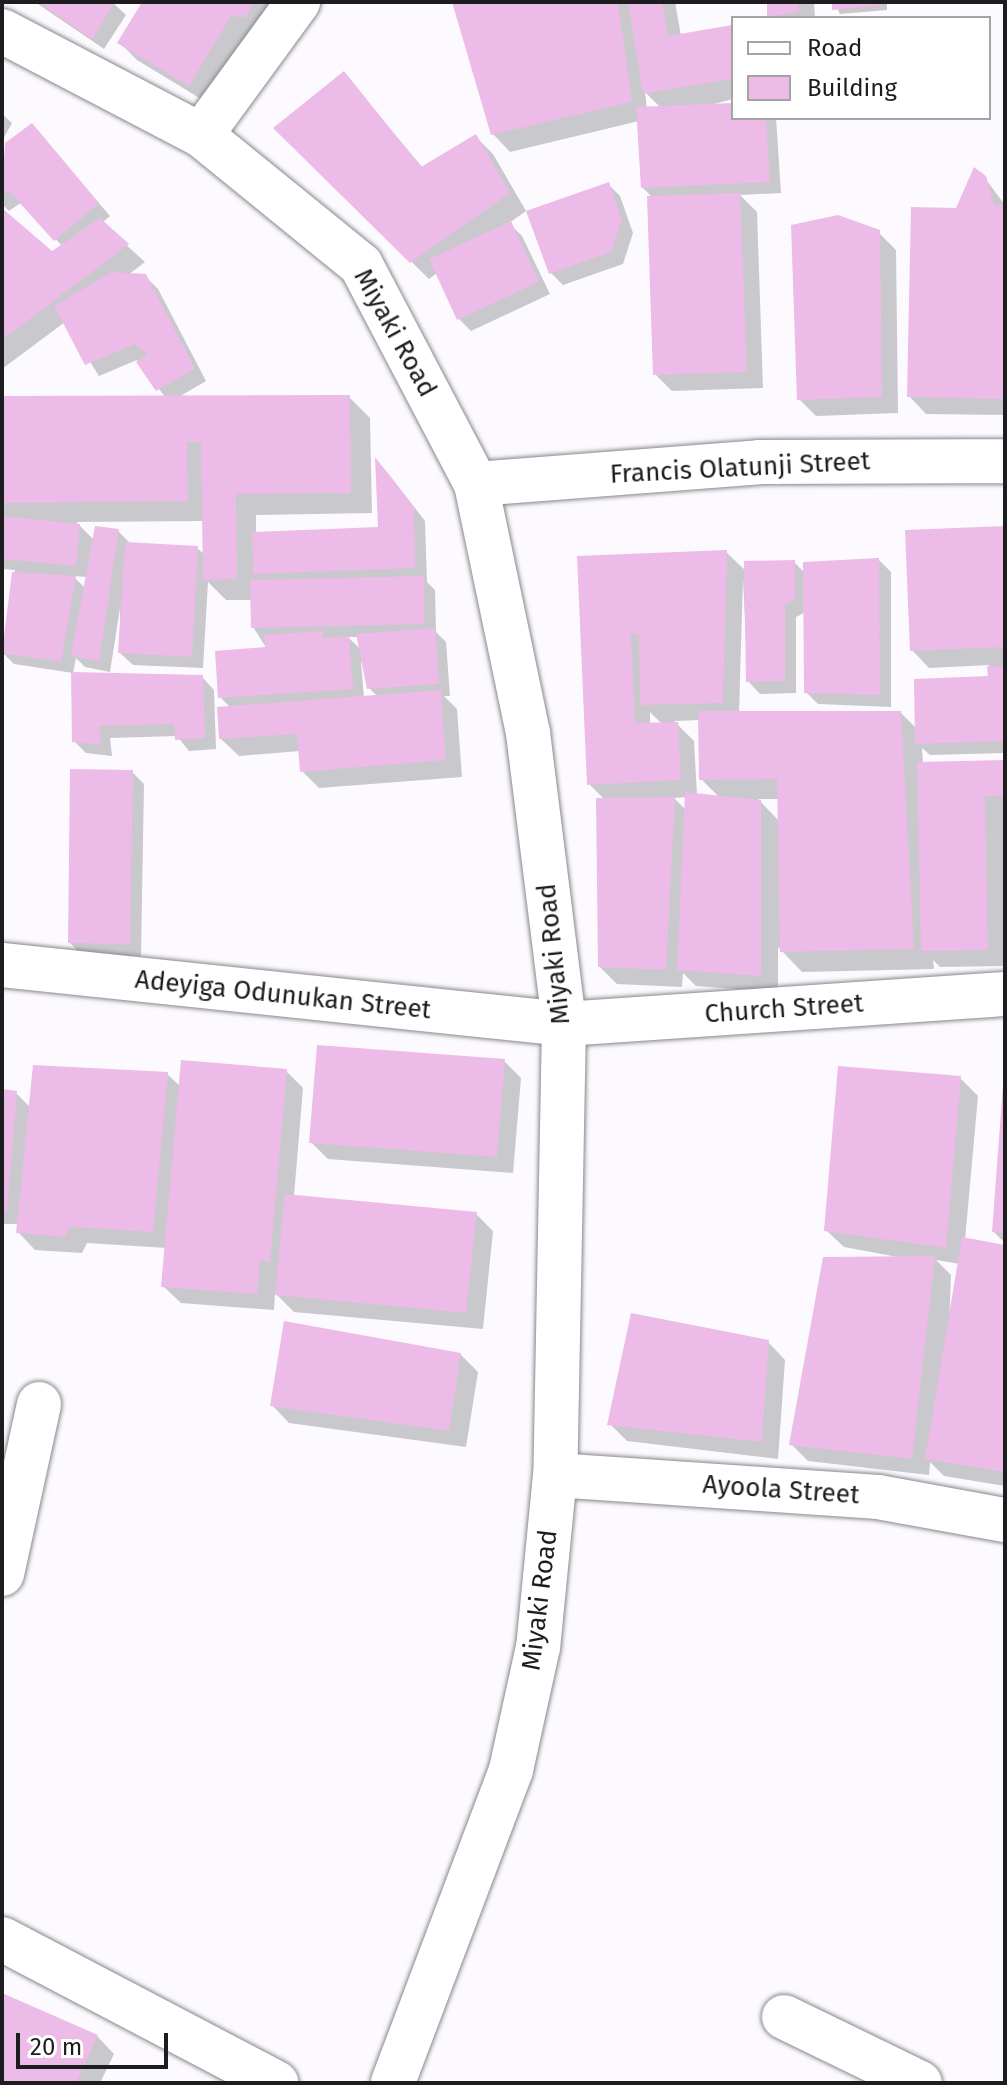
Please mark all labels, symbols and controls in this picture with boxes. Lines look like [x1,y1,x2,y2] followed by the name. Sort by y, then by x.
[731,16,991,120] legend
[807,34,862,62] text: Road
[807,74,897,102] text: Building
[347,264,443,402] street label: Miyaki Road
[609,446,871,490] street label: Francis Olatunji Street
[531,882,577,1026] street label: Miyaki Road
[133,964,433,1026] street label: Adeyiga Odunukan Street
[704,988,864,1030] street label: Church Street
[702,1469,860,1511] street label: Ayoola Street
[516,1528,564,1672] street label: Miyaki Road
[20,2017,172,2067] scale bar
[30,2033,82,2061] text: 20 m

